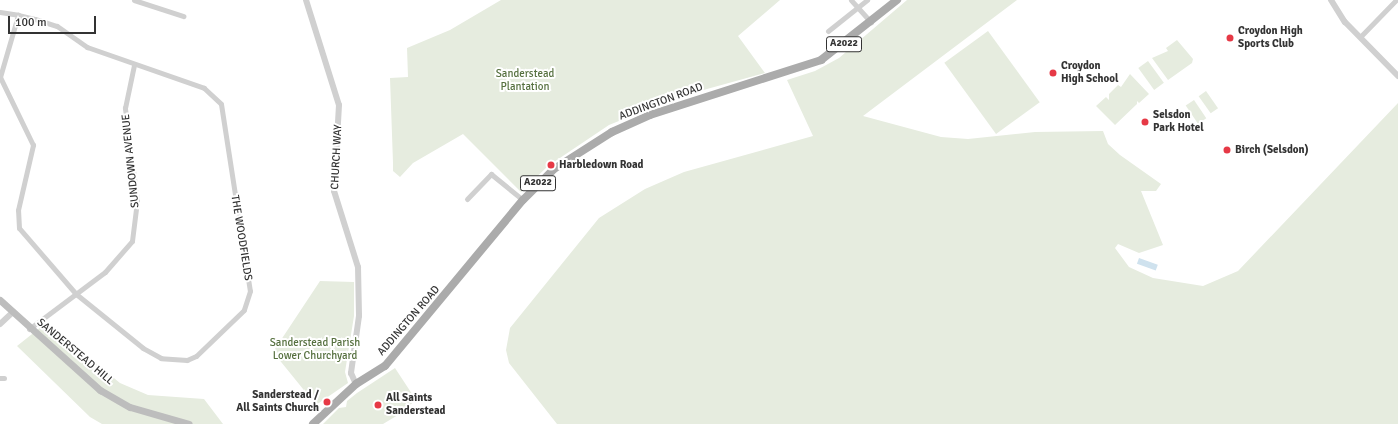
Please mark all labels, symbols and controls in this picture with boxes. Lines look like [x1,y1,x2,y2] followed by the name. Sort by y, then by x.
[10,8,98,34] scale bar
[15,15,47,30] text: 100 m
[1238,25,1303,51] place label: Croydon High Sports Club
[1225,33,1235,43] marker: Croydon High Sports Club
[826,36,862,52] road number: A2022
[1061,60,1118,86] place label: Croydon High School
[496,68,554,94] park label: Sanderstead Plantation
[1048,68,1058,78] marker: Croydon High School
[617,81,705,123] street label: ADDINGTON ROAD
[1153,109,1204,135] place label: Selsdon Park Hotel
[120,113,142,209] street label: SUNDOWN AVENUE
[1140,117,1150,127] marker: Selsdon Park Hotel
[329,124,345,190] street label: CHURCH WAY
[1235,143,1309,157] place label: Birch (Selsdon)
[1222,145,1232,155] marker: Birch (Selsdon)
[559,158,644,172] place label: Harbledown Road
[546,160,556,170] marker: Harbledown Road
[520,175,556,191] road number: A2022
[228,194,254,282] street label: THE WOODFIELDS
[375,283,443,359] street label: ADDINGTON ROAD
[34,316,116,388] street label: SANDERSTEAD HILL
[270,337,360,363] park label: Sanderstead Parish Lower Churchyard
[236,389,319,415] place label: Sanderstead / All Saints Church
[386,392,445,418] place label: All Saints Sanderstead
[322,397,332,407] marker: Sanderstead / All Saints Church
[373,400,383,410] marker: All Saints Sanderstead

